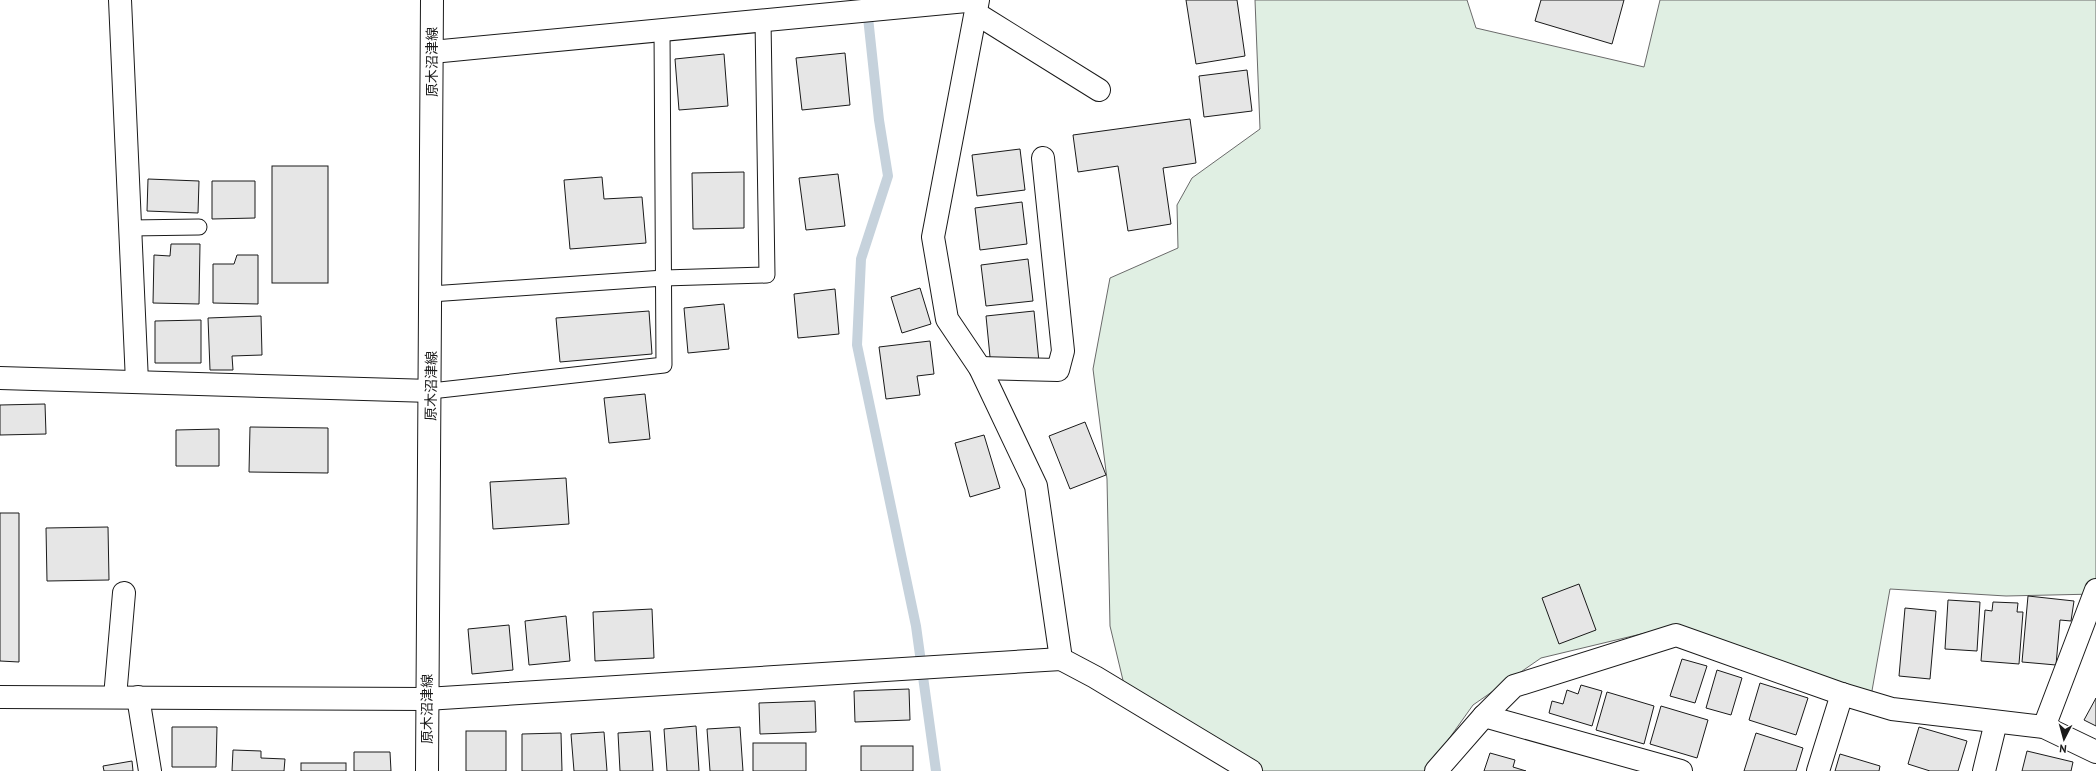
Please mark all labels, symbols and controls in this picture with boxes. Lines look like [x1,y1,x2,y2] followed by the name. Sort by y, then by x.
[423,27,441,97] street label: 原木沼津線
[421,351,441,421] street label: 原木沼津線
[418,674,436,744] street label: 原木沼津線
[2044,719,2084,759] north arrow
[2059,742,2067,756] text: N

